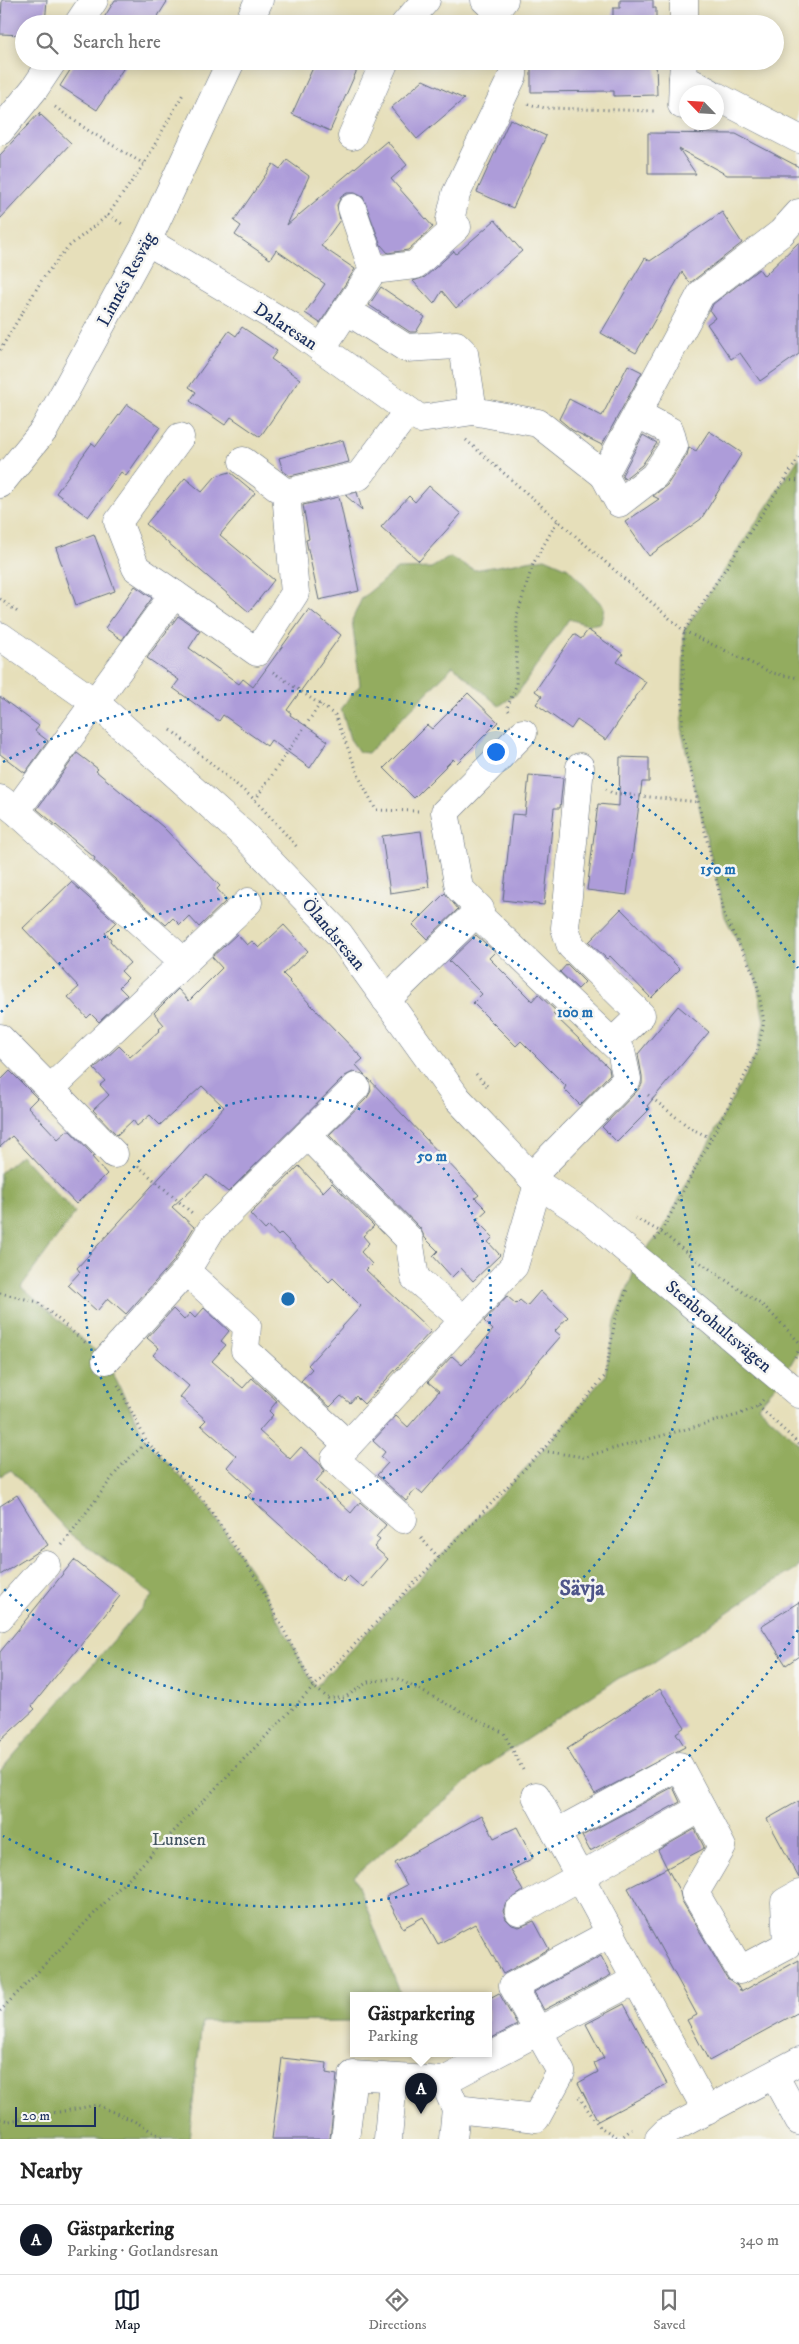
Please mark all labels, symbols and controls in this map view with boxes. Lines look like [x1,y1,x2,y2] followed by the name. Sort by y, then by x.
[15,15,784,70] search box
[33,29,61,57] icon: search
[73,31,161,54] text: Search here
[679,85,724,130] north arrow
[93,228,161,330] street label: Linnés Resväg
[250,298,322,356] street label: Dalaresan
[483,739,509,765] your location
[700,860,736,879] text: 150 m
[297,894,370,976] street label: Ölandsresan
[557,1003,594,1022] text: 100 m
[416,1147,448,1166] text: 50 m
[661,1276,776,1378] street label: Stenbrohultsvägen
[279,1290,297,1308] centre of rings
[559,1575,605,1603] district label: Sävja
[152,1829,207,1851] park label: Lunsen
[350,1992,492,2057] popup
[368,2003,474,2026] text: Gästparkering
[368,2026,418,2046] text: Parking
[405,2073,437,2114] pin: A
[15,2104,96,2127] scale bar
[22,2107,50,2125] text: 20 m
[20,2159,82,2185] text: Nearby
[67,2218,174,2241] text: Gästparkering
[31,2230,41,2250] text: A
[740,2230,779,2250] text: 340 m
[67,2241,218,2261] text: Parking · Gotlandsresan
[113,2286,141,2334] tab: Map
[368,2286,426,2334] tab: Directions
[653,2286,686,2334] tab: Saved

